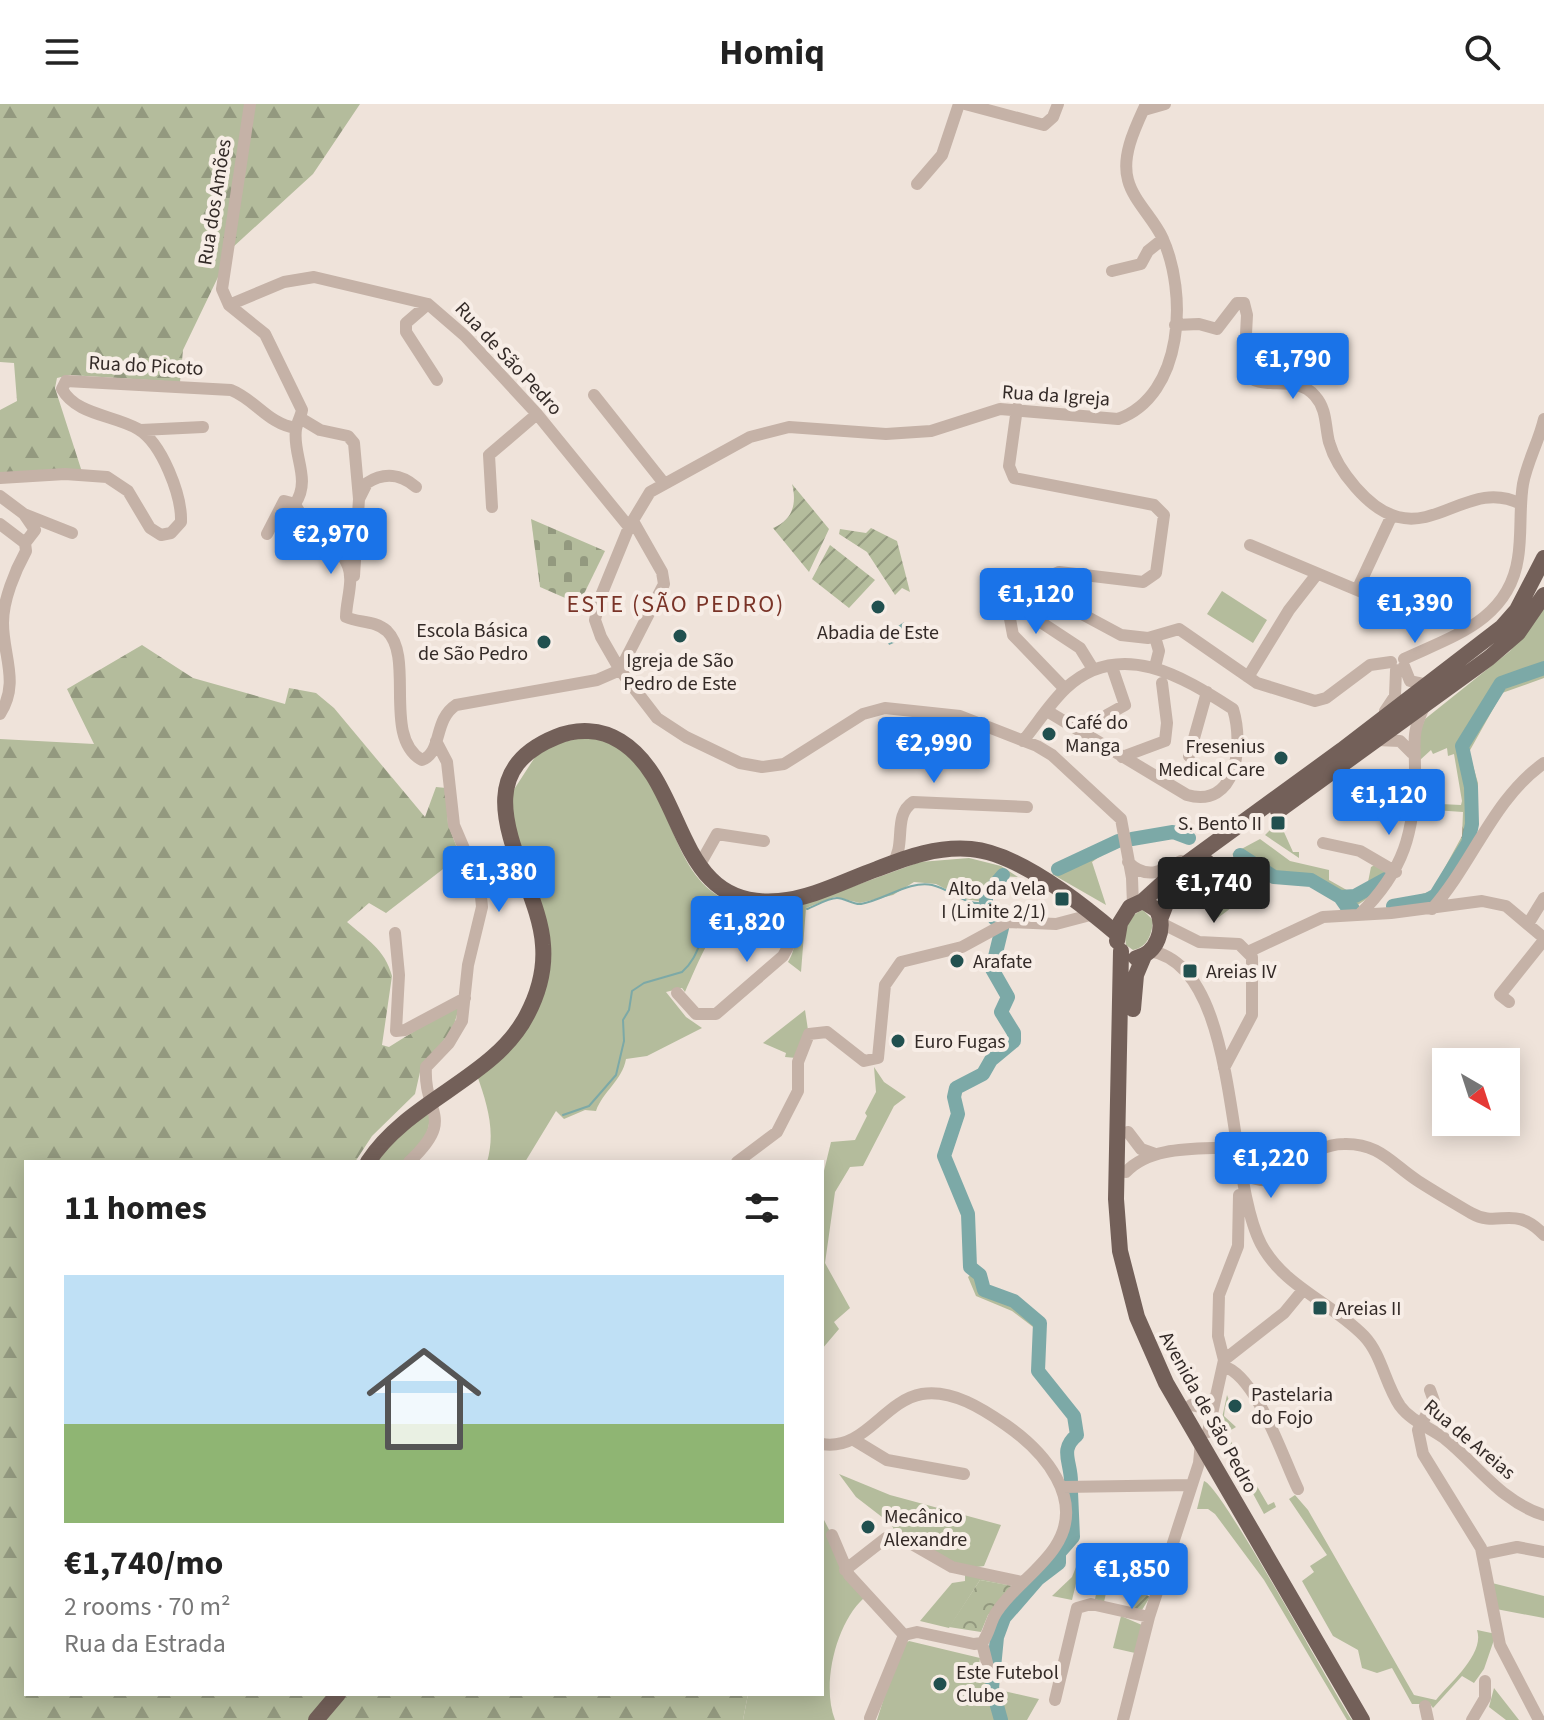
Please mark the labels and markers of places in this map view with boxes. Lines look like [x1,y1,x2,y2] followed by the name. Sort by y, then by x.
[1228,333,1358,401] pin: €1,790
[266,508,396,576] pin: €2,970
[971,568,1101,636] pin: €1,120
[1350,577,1480,645] pin: €1,390
[869,598,887,616] marker: Abadia de Este
[416,617,528,668] place label: Escola Básica de São Pedro
[817,619,939,647] place label: Abadia de Este
[671,627,689,645] marker: Igreja de São Pedro de Este
[535,633,553,651] marker: Escola Básica de São Pedro
[623,647,737,698] place label: Igreja de São Pedro de Este
[1065,709,1128,760] place label: Café do Manga
[869,717,999,785] pin: €2,990
[1040,725,1058,743] marker: Café do Manga
[1158,733,1265,784] place label: Fresenius Medical Care
[1272,749,1290,767] marker: Fresenius Medical Care
[1324,769,1454,837] pin: €1,120
[1178,810,1262,838] place label: S. Bento II
[1269,814,1287,832] marker: S. Bento II
[434,846,564,914] pin: €1,380
[1149,857,1279,925] pin: €1,740
[941,875,1046,926] place label: Alto da Vela I (Limite 2/1)
[1053,890,1071,908] marker: Alto da Vela I (Limite 2/1)
[682,896,812,964] pin: €1,820
[973,948,1032,976] place label: Arafate
[948,952,966,970] marker: Arafate
[1206,958,1277,986] place label: Areias IV
[1181,962,1199,980] marker: Areias IV
[914,1028,1006,1056] place label: Euro Fugas
[889,1032,907,1050] marker: Euro Fugas
[1206,1132,1336,1200] pin: €1,220
[1336,1295,1401,1323] place label: Areias II
[1311,1299,1329,1317] marker: Areias II
[1251,1381,1333,1432] place label: Pastelaria do Fojo
[1226,1397,1244,1415] marker: Pastelaria do Fojo
[884,1503,967,1554] place label: Mecânico Alexandre
[859,1518,877,1536] marker: Mecânico Alexandre
[1067,1543,1197,1611] pin: €1,850
[956,1659,1059,1710] place label: Este Futebol Clube
[931,1675,949,1693] marker: Este Futebol Clube

